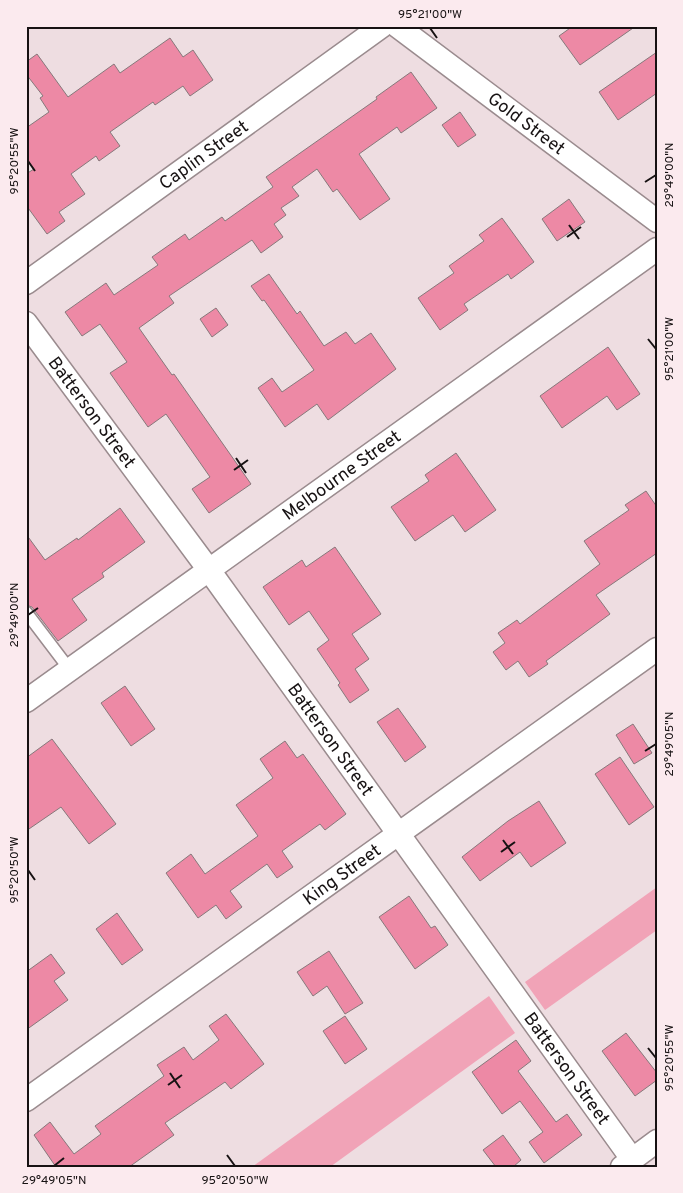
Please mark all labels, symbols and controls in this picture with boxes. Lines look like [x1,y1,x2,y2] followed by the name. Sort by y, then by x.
[398,7,462,23] text: 95°21'00"W
[482,88,569,161] street label: Gold Street
[155,116,254,196] street label: Caplin Street
[7,128,23,194] text: 95°20'55"W
[662,142,678,208] text: 29°49'00"N
[662,317,678,381] text: 95°21'00"W
[42,353,140,473] street label: Batterson Street
[278,426,406,527] street label: Melbourne Street
[7,582,23,648] text: 29°49'00"N
[281,679,378,801] street label: Batterson Street
[662,712,678,776] text: 29°49'05"N
[7,836,23,904] text: 95°20'50"W
[299,840,386,911] street label: King Street
[517,1008,614,1130] street label: Batterson Street
[662,1025,678,1091] text: 95°20'55"W
[22,1173,86,1189] text: 29°49'05"N
[201,1173,269,1189] text: 95°20'50"W

